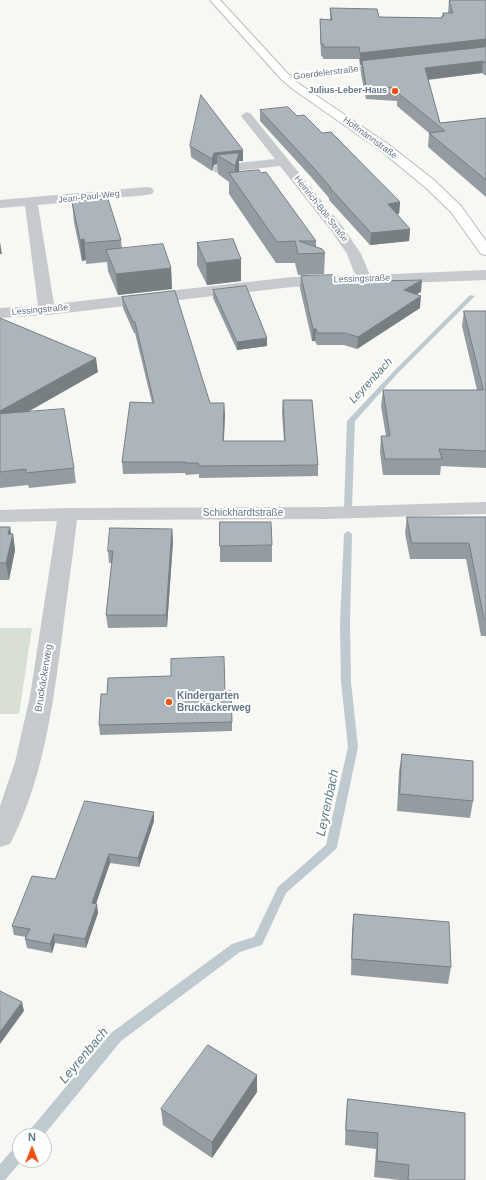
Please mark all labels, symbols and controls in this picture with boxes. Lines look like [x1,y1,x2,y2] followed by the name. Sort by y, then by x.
[293,64,359,82] street label: Goerdelerstraße
[308,86,387,96] place label: Julius-Leber-Haus
[390,86,400,96] marker: Julius-Leber-Haus
[341,115,399,161] street label: Hoffmannstraße
[292,174,350,244] street label: Heinrich-Böll-Straße
[58,188,120,206] street label: Jean-Paul-Weg
[334,273,390,285] street label: Lessingstraße
[11,302,69,318] street label: Lessingstraße
[347,355,395,407] water label: Leyrenbach
[203,507,283,519] street label: Schickhardtstraße
[33,643,55,713] street label: Bruckäckerweg
[177,690,251,714] place label: Kindergarten Bruckäckerweg
[164,697,174,707] marker: Kindergarten Bruckäckerweg
[313,768,343,838] water label: Leyrenbach
[56,1025,112,1087] water label: Leyrenbach
[12,1128,52,1168] north arrow
[28,1131,36,1143] text: N

